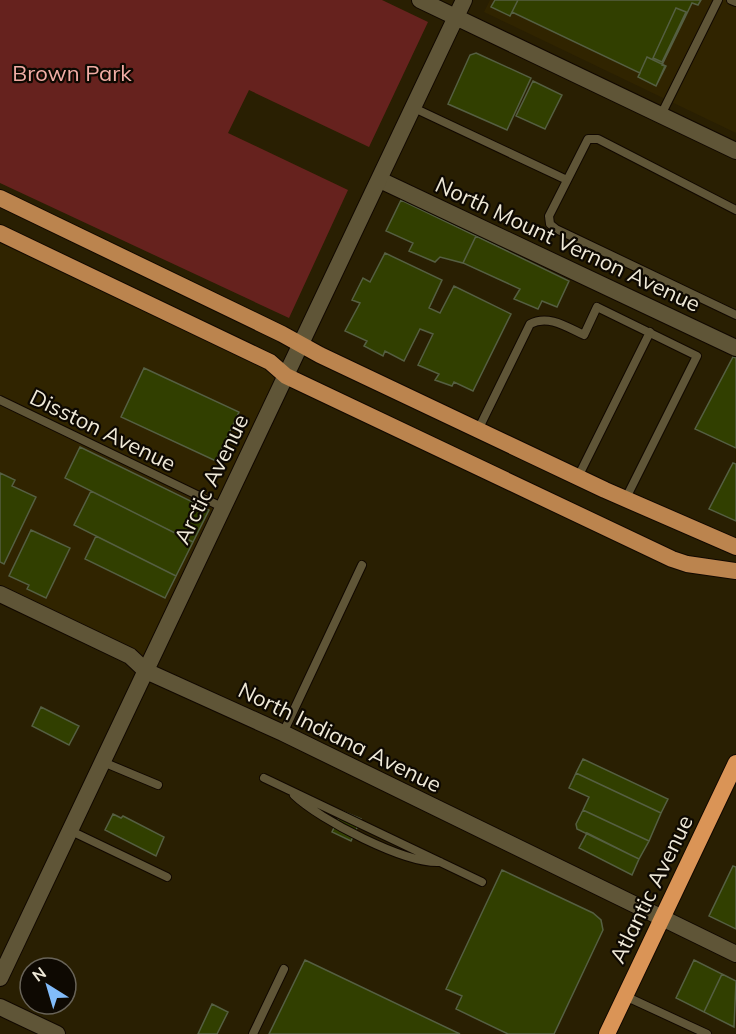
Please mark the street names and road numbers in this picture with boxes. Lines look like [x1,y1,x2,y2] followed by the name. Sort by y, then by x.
[431,170,705,318] street label: North Mount Vernon Avenue
[25,383,181,477] street label: Disston Avenue
[167,409,255,549] street label: Arctic Avenue
[234,676,446,798] street label: North Indiana Avenue
[603,810,699,968] street label: Atlantic Avenue

